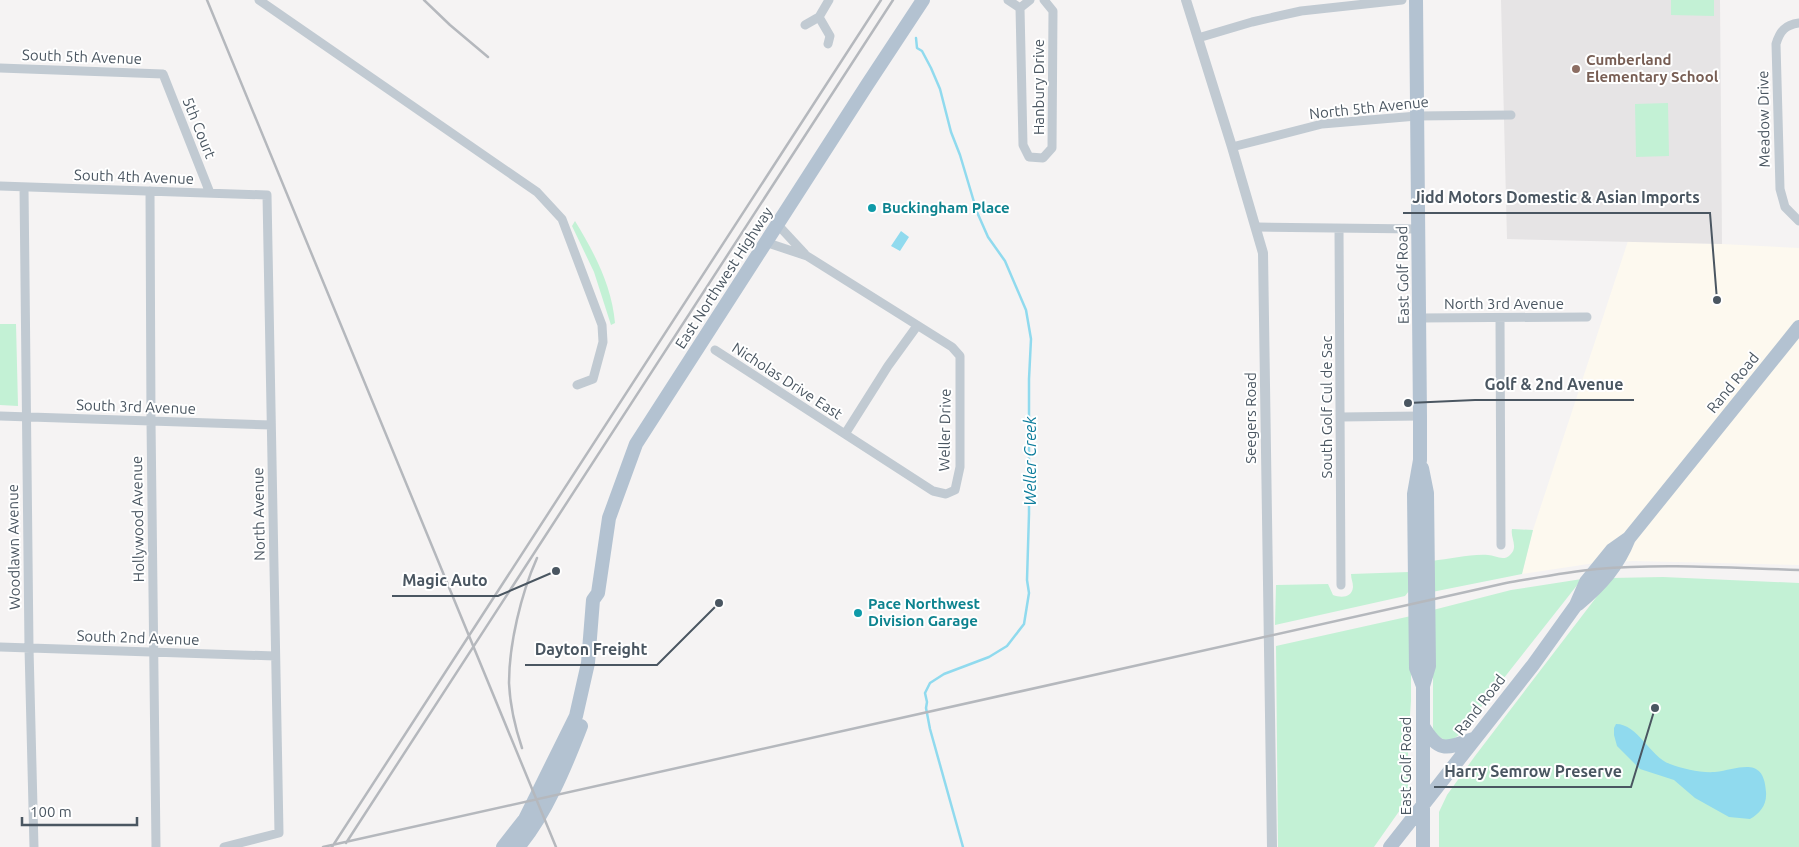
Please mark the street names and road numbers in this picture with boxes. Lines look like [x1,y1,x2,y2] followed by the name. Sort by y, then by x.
[1030,39,1047,135] street label: Hanbury Drive
[22,46,142,67] street label: South 5th Avenue
[1754,70,1773,168] street label: Meadow Drive
[1308,93,1429,122] street label: North 5th Avenue
[180,95,219,161] street label: 5th Court
[74,166,194,187] street label: South 4th Avenue
[671,204,776,352] street label: East Northwest Highway
[1393,226,1412,324] street label: East Golf Road
[1444,295,1564,312] street label: North 3rd Avenue
[1318,336,1335,478] street label: South Golf Cul de Sac
[729,339,846,423] street label: Nicholas Drive East
[1703,349,1762,416] street label: Rand Road
[1242,372,1259,464] street label: Seegers Road
[935,389,954,471] street label: Weller Drive
[76,396,196,417] street label: South 3rd Avenue
[128,456,147,582] street label: Hollywood Avenue
[249,467,268,561] street label: North Avenue
[4,484,23,610] street label: Woodlawn Avenue
[76,627,200,648] street label: South 2nd Avenue
[1451,671,1509,738] street label: Rand Road
[1397,717,1414,815] street label: East Golf Road

